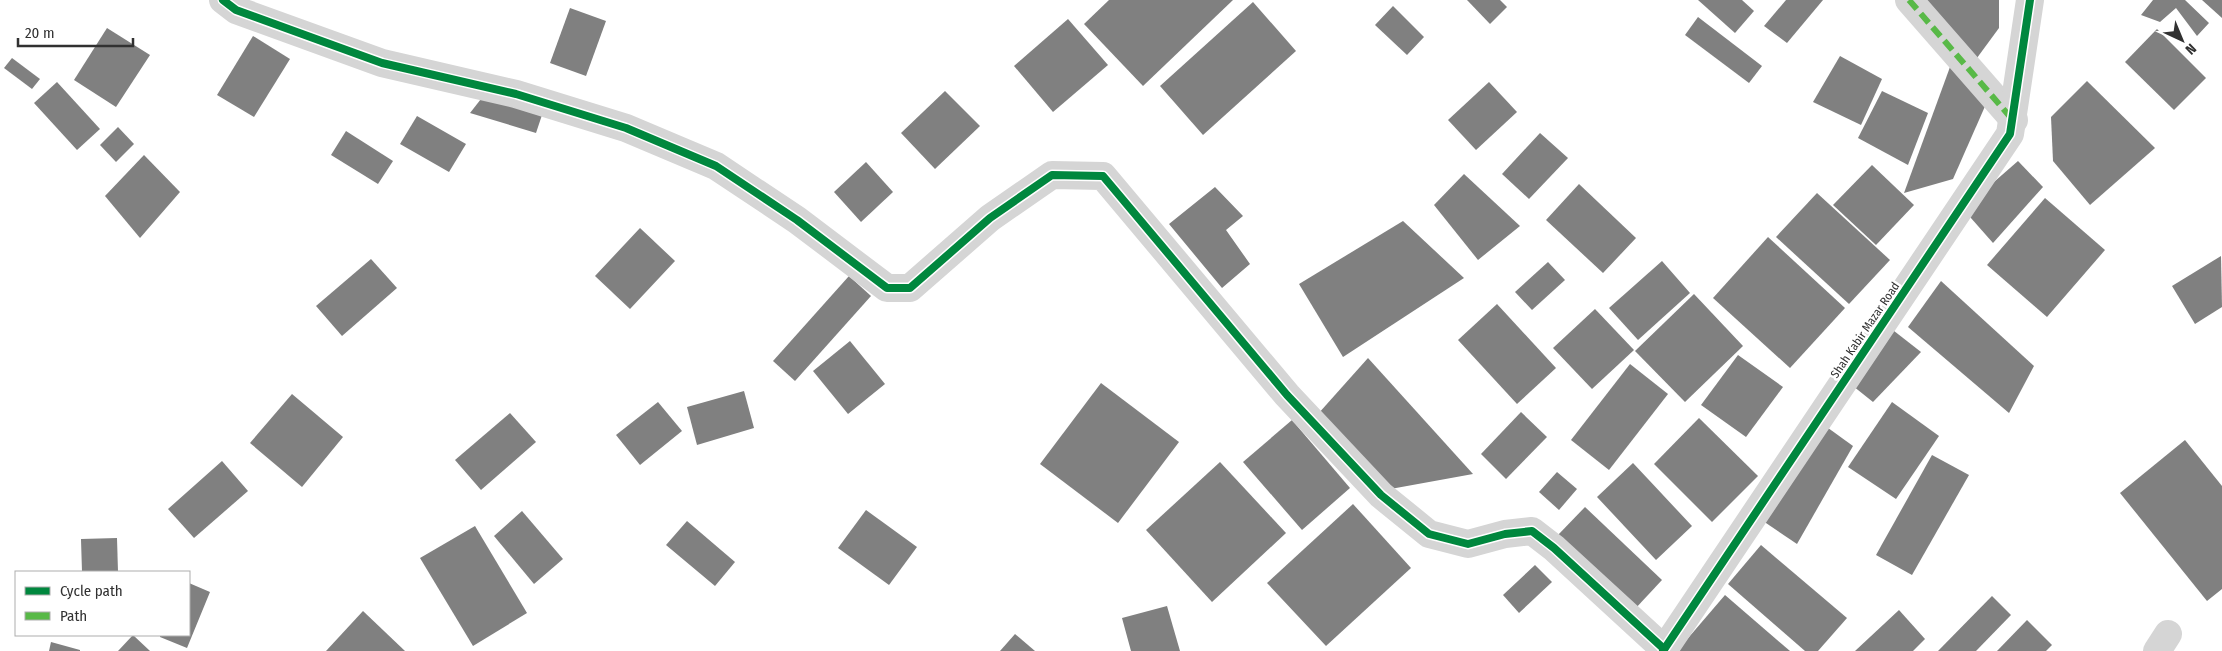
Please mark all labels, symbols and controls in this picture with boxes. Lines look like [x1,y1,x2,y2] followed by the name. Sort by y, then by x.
[18,15,132,47] scale bar
[2157,15,2207,65] north arrow
[25,24,55,42] text: 20 m
[2182,40,2200,58] text: N
[1828,279,1902,381] street label: Shah Kabir Mazar Road
[15,571,190,636] legend
[60,582,123,600] text: Cycle path
[60,607,87,625] text: Path

